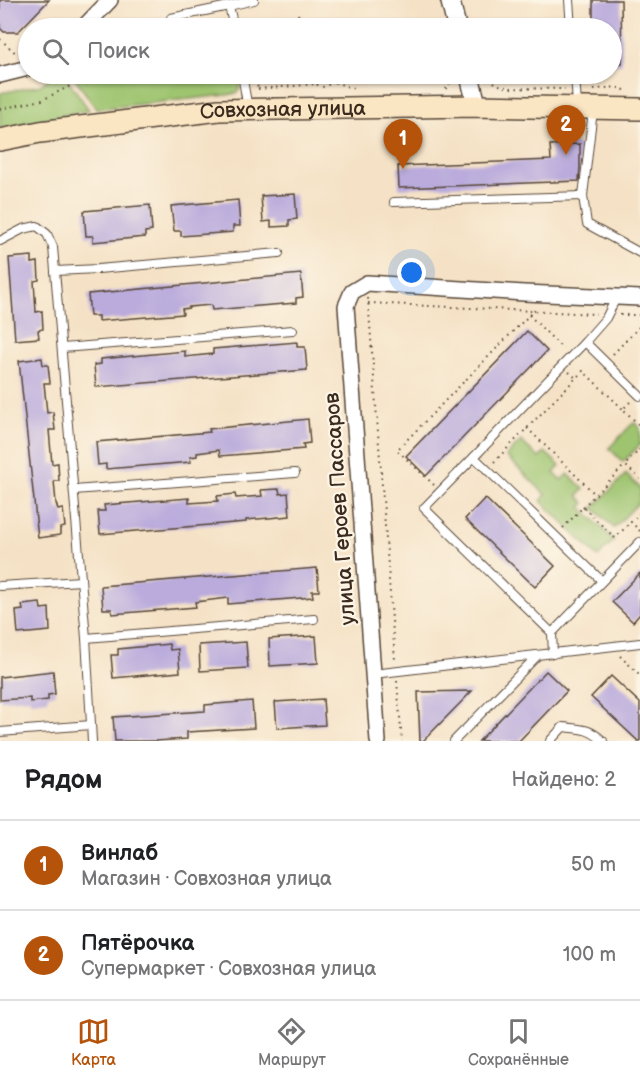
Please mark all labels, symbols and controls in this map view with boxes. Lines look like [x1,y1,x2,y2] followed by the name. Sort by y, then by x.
[18,18,622,84] search box
[39,35,72,68] icon: search
[87,38,150,65] text: Поиск
[198,95,367,125] street label: Совхозная улица
[546,106,586,155] pin: 2
[384,120,422,169] pin: 1
[397,258,426,287] your location
[319,392,361,626] street label: улица Героев Пассаров
[24,765,102,796] text: Рядом
[512,768,616,792] text: Найдено: 2
[81,840,158,867] text: Винлаб
[39,853,48,877] text: 1
[571,853,616,877] text: 50 m
[81,867,332,891] text: Магазин · Совхозная улица
[81,930,194,957] text: Пятёрочка
[38,943,49,967] text: 2
[563,943,616,967] text: 100 m
[81,957,376,981] text: Супермаркет · Совхозная улица
[71,1015,116,1070] tab: Карта
[258,1015,326,1070] tab: Маршрут
[468,1015,569,1070] tab: Сохранённые

